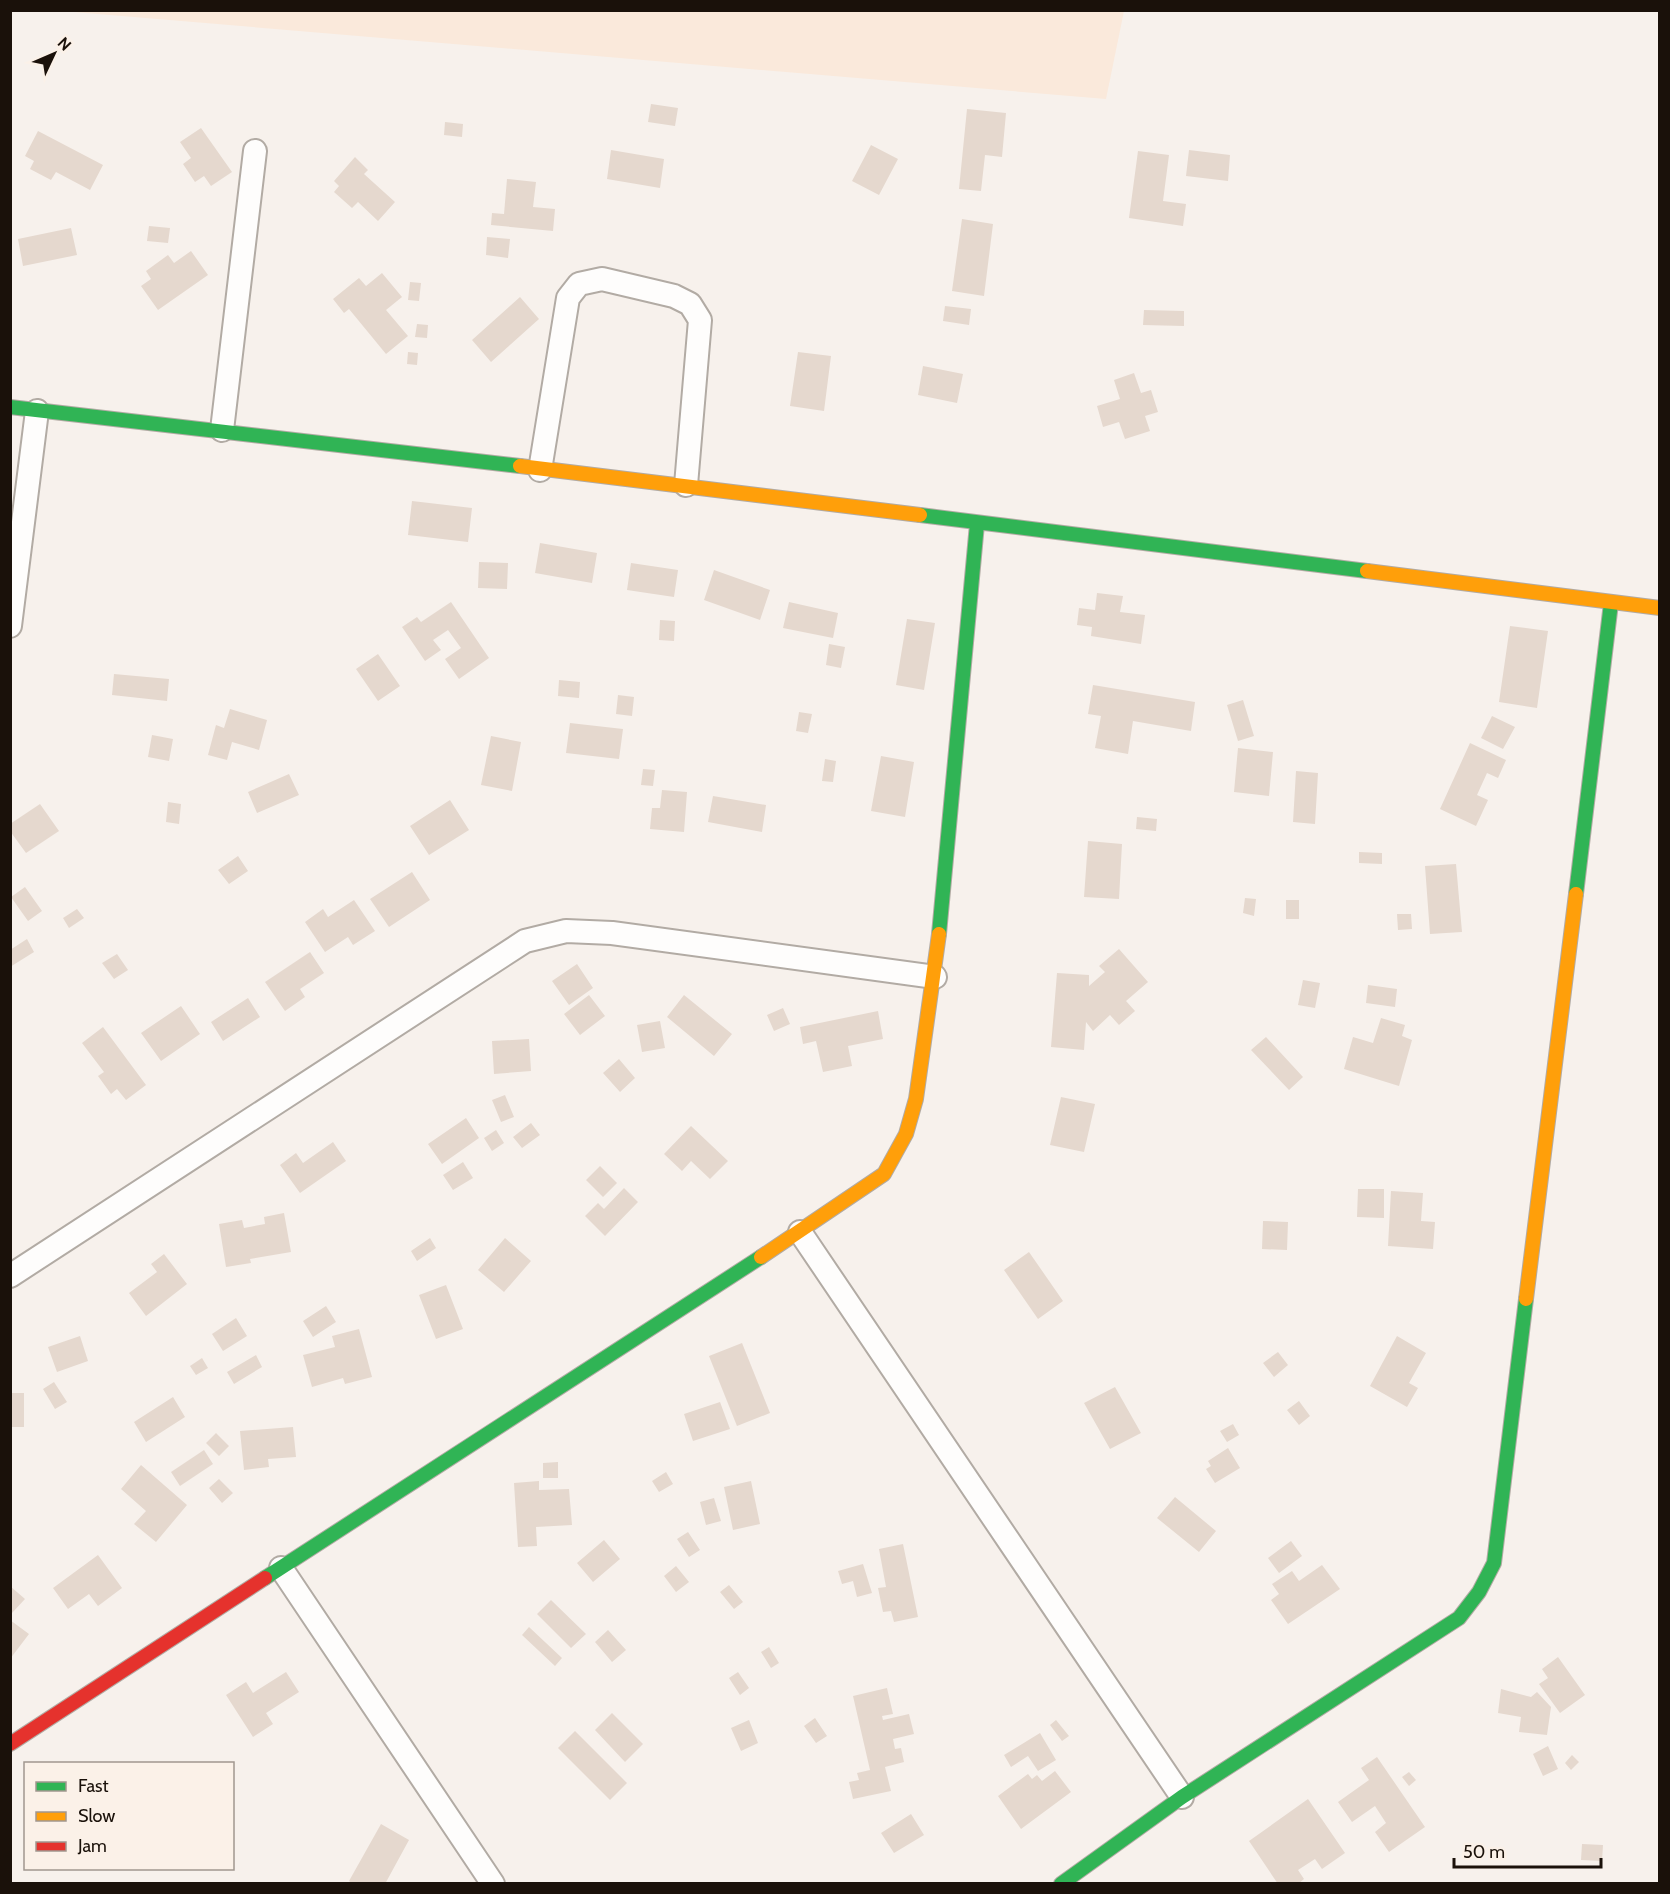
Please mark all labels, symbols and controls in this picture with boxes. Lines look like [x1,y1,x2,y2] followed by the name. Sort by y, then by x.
[24,24,84,84] north arrow
[54,33,75,55] text: N
[24,1762,234,1870] legend
[78,1775,109,1797] text: Fast
[78,1805,115,1827] text: Slow
[1454,1831,1601,1869] scale bar
[77,1835,107,1857] text: Jam
[1463,1841,1505,1863] text: 50 m

